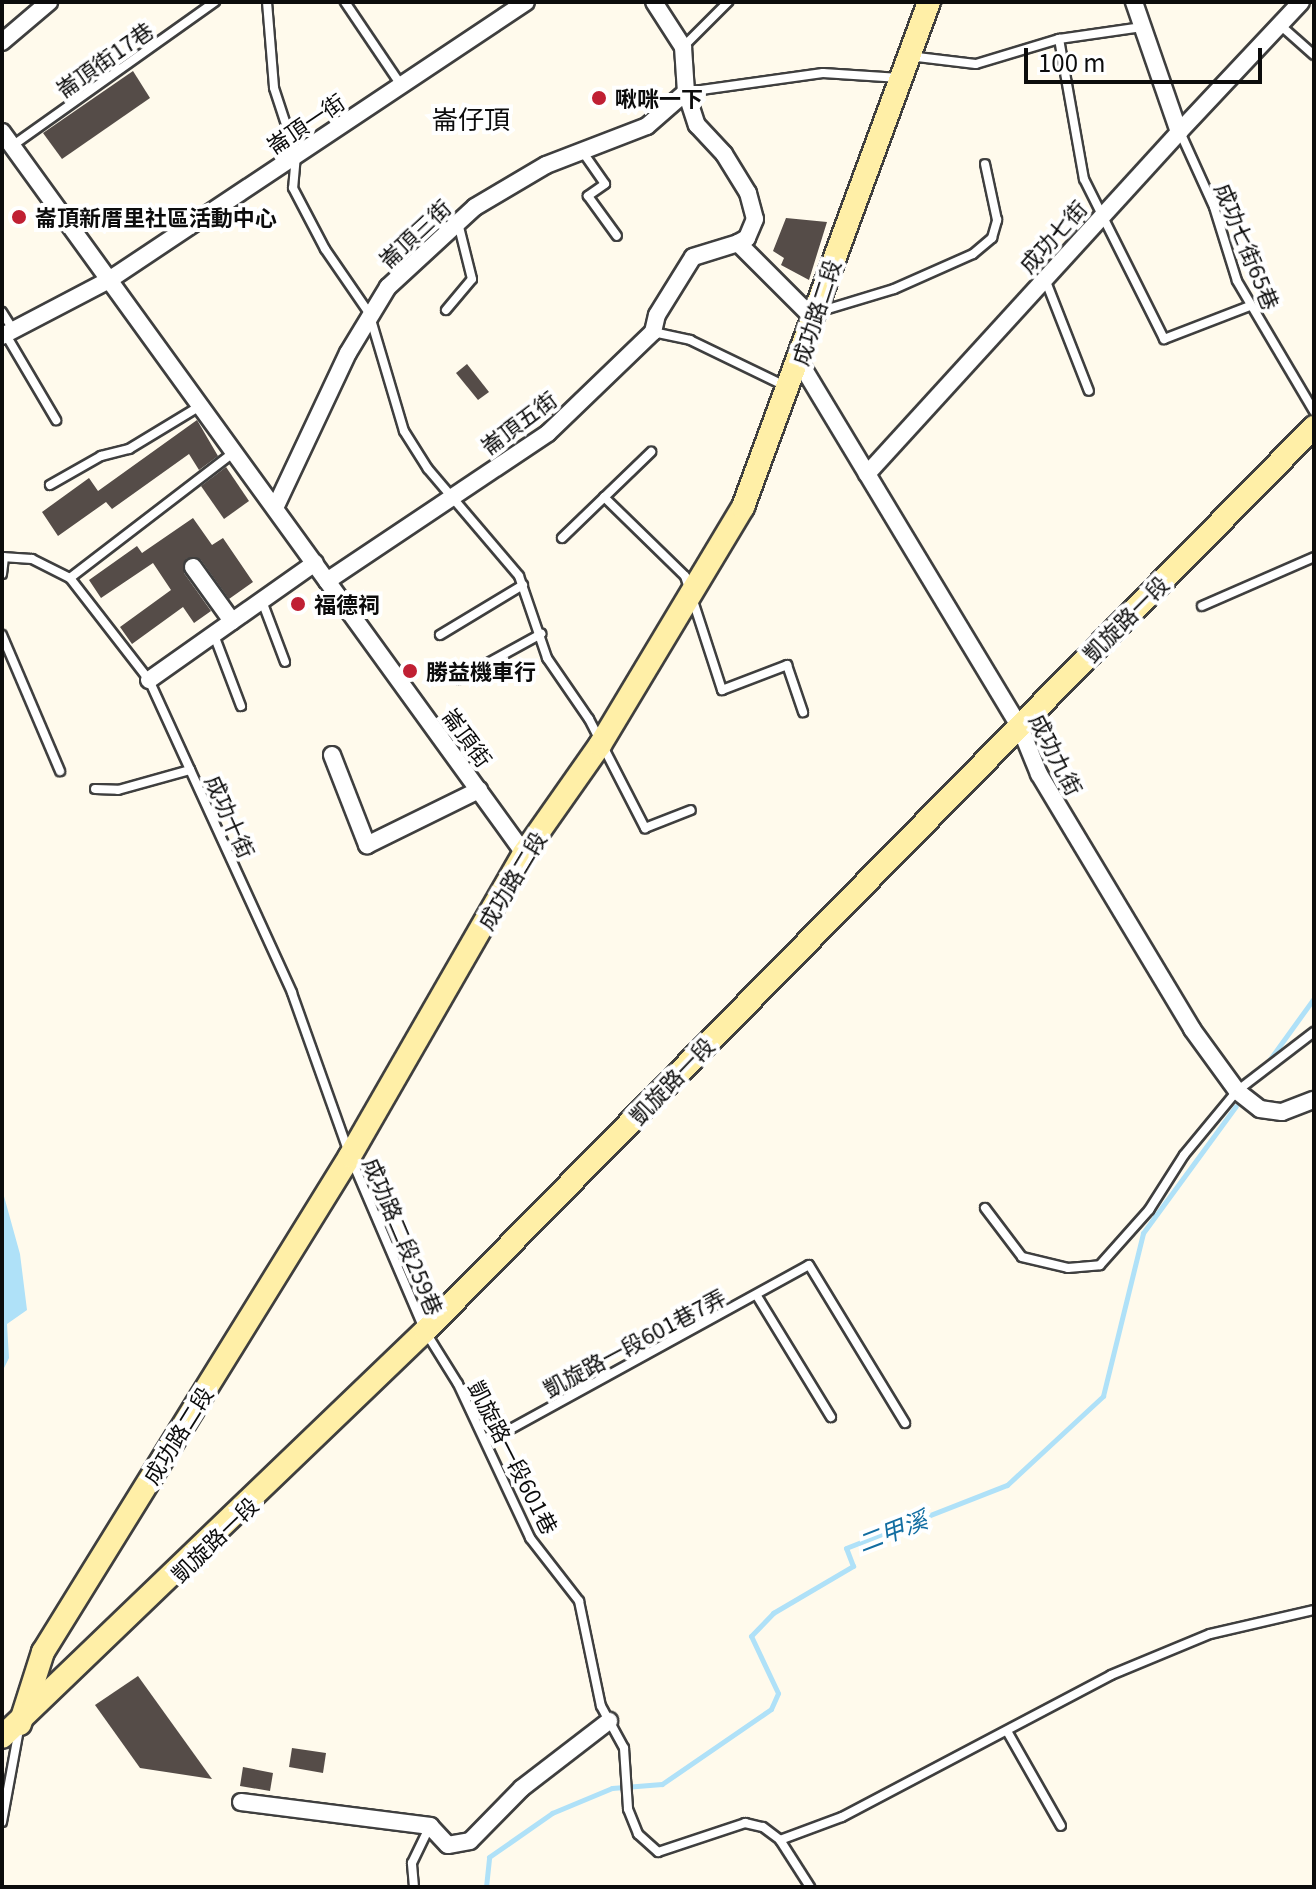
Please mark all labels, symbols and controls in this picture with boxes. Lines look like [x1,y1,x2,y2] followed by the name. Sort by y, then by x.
[50,16,158,102] street label: 崙頂街17巷
[1028,32,1266,82] scale bar
[1038,44,1106,79] text: 100 m
[615,85,703,111] place label: 啾咪一下
[261,87,349,159] street label: 崙頂一街
[590,89,608,107] marker: 啾咪一下
[432,102,510,134] district label: 崙仔頂
[1211,179,1285,313] street label: 成功七街65巷
[373,193,455,273] street label: 崙頂三街
[1013,194,1091,278] street label: 成功七街
[35,204,277,230] place label: 崙頂新厝里社區活動中心
[10,208,28,226] marker: 崙頂新厝里社區活動中心
[785,256,845,368] street label: 成功路二段
[475,385,561,459] street label: 崙頂五街
[1077,570,1173,666] street label: 凱旋路一段
[314,591,380,617] place label: 福德祠
[289,595,307,613] marker: 福德祠
[426,658,536,684] place label: 勝益機車行
[401,662,419,680] marker: 勝益機車行
[438,703,498,771] street label: 崙頂街
[1025,709,1089,799] street label: 成功九街
[201,770,261,862] street label: 成功十街
[471,826,551,934] street label: 成功路二段
[623,1031,719,1129] street label: 凱旋路一段
[359,1153,449,1319] street label: 成功路二段259巷
[538,1283,730,1401] street label: 凱旋路一段601巷7弄
[464,1376,564,1538] street label: 凱旋路一段601巷
[137,1381,217,1489] street label: 成功路二段
[165,1491,263,1587] street label: 凱旋路一段
[853,1504,931,1556] water label: 二甲溪

